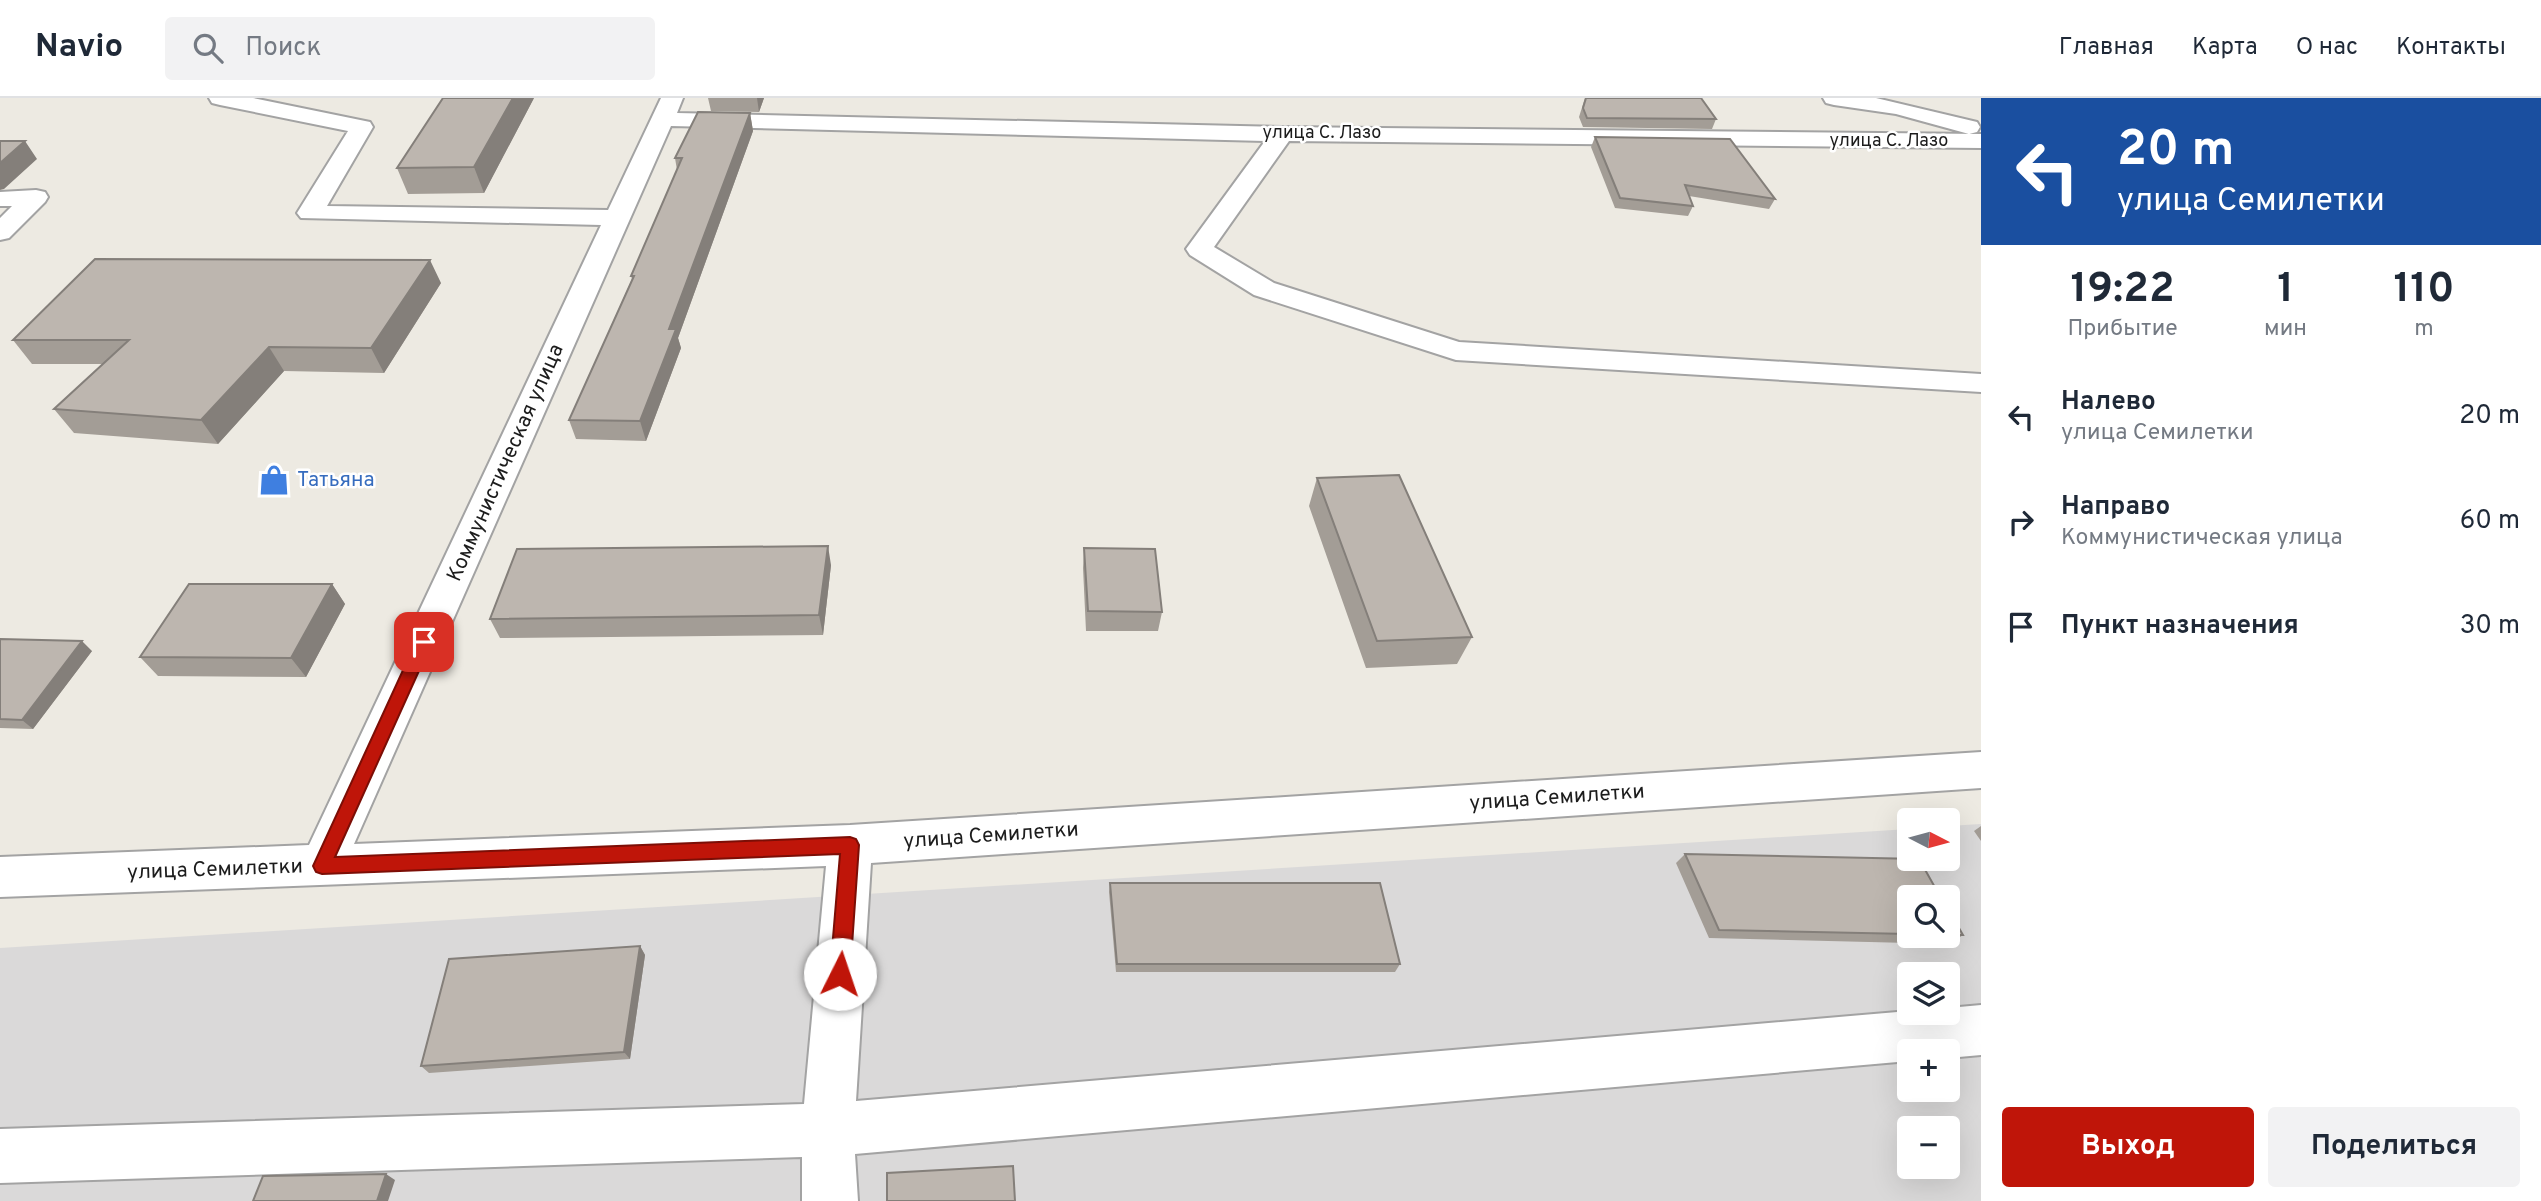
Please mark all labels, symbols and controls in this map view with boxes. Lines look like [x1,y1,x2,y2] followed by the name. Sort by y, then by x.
[165,17,655,80] search box
[35,27,123,69] text: Navio
[189,29,227,67] icon: search
[245,32,321,65] text: Поиск
[2059,33,2154,63] text: Главная
[2192,33,2258,63] text: Карта
[2296,33,2358,63] text: О нас
[2396,33,2506,63] text: Контакты
[2117,121,2234,183] text: 20 m
[1263,122,1381,145] street label: улица С. Лазо
[2002,126,2093,217] icon: left
[1830,130,1948,153] street label: улица С. Лазо
[2117,182,2385,222] text: улица Семилетки
[2070,264,2175,317] text: 19:22
[2277,264,2294,317] text: 1
[2393,264,2455,317] text: 110
[2067,315,2178,344] text: Прибытие
[2264,315,2307,344] text: мин
[2414,315,2434,344] text: m
[441,340,571,586] street label: Коммунистическая улица
[2061,386,2156,419] text: Налево
[2002,398,2040,436] icon: left
[2459,400,2520,433] text: 20 m
[2061,419,2254,448] text: улица Семилетки
[257,463,291,497] shop icon: Татьяна
[297,467,375,494] place label: Татьяна
[2061,491,2170,524] text: Направо
[2002,503,2040,541] icon: right
[2460,505,2520,538] text: 60 m
[2061,524,2343,553] text: Коммунистическая улица
[2002,608,2040,646] icon: arrive
[2061,610,2299,643] text: Пункт назначения
[2460,610,2520,643] text: 30 m
[394,612,454,672] pin
[405,623,443,661] icon: arrive
[1468,778,1646,818] street label: улица Семилетки
[1897,808,1960,872] north arrow
[1897,808,1960,1179] map controls
[902,816,1080,856] street label: улица Семилетки
[127,853,303,887] street label: улица Семилетки
[1897,885,1960,948] button: search
[803,937,877,1011] position arrow
[1897,962,1960,1025] button: layers
[1897,1039,1960,1102] button: +
[2002,1107,2254,1187] button: Выход
[2268,1107,2520,1187] button: Поделиться
[1897,1116,1960,1179] button: −

